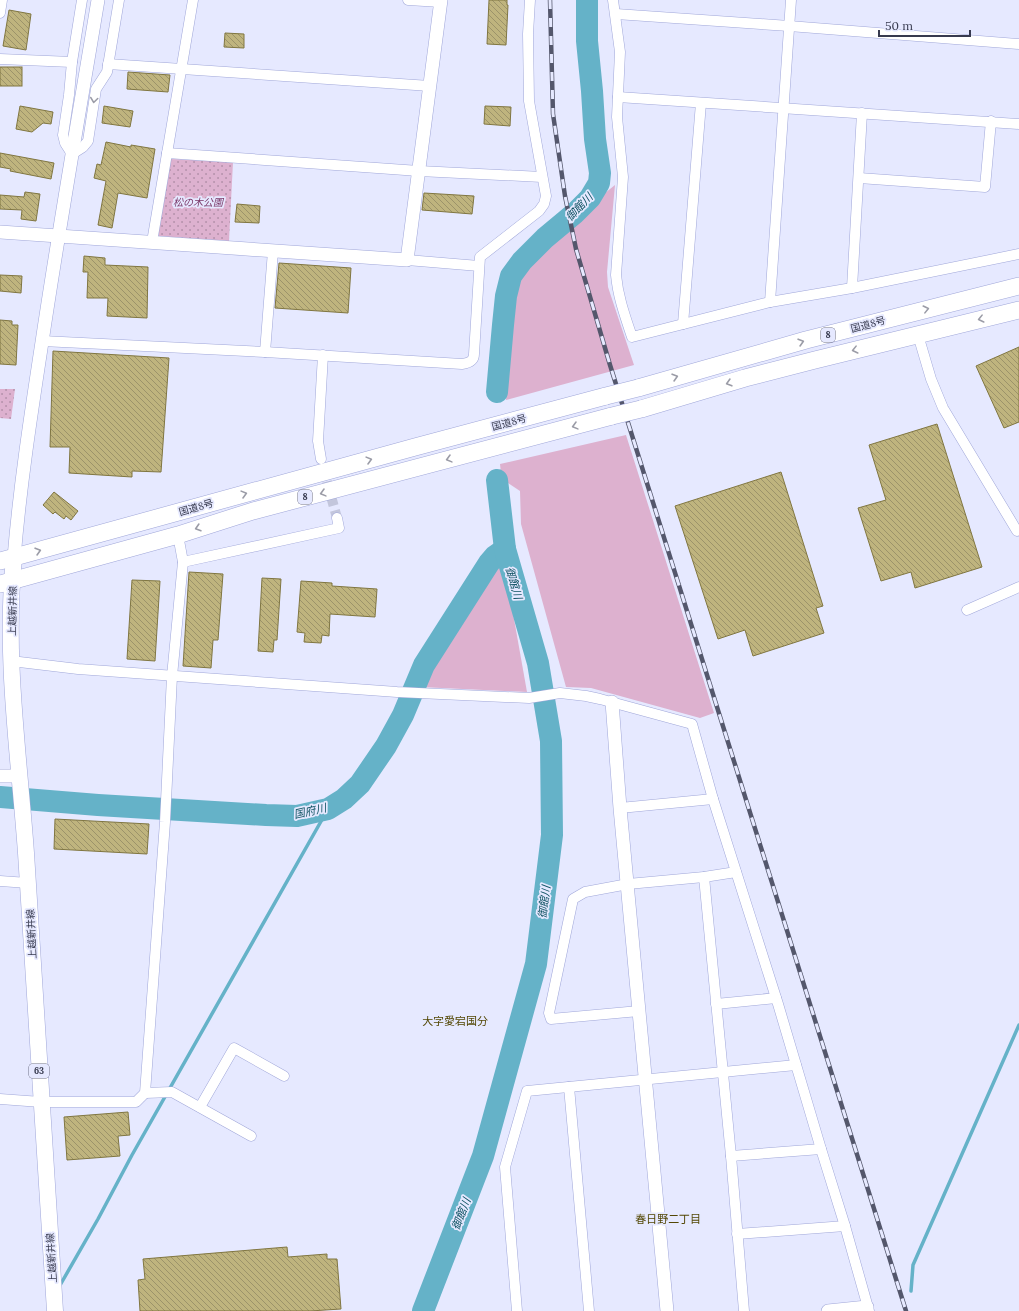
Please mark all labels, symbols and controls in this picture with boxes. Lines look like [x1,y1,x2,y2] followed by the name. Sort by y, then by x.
[879,12,970,38] scale bar
[885,18,913,33] text: 50 m
[90,97,99,103] one-way arrow
[563,190,596,224] water label: 御館川
[173,196,225,209] park label: 松の木公園
[923,305,930,314] one-way arrow
[849,314,887,335] street label: 国道8号
[978,315,984,323] one-way arrow
[821,328,835,342] road number: 8
[797,338,804,347] one-way arrow
[852,345,858,353] one-way arrow
[672,373,679,382] one-way arrow
[726,378,733,387] one-way arrow
[490,412,528,433] street label: 国道8号
[572,421,579,430] one-way arrow
[446,455,452,463] one-way arrow
[366,456,372,464] one-way arrow
[320,488,327,496] one-way arrow
[240,490,247,499] one-way arrow
[298,490,312,504] road number: 8
[177,496,215,519] street label: 国道8号
[195,523,202,532] one-way arrow
[34,547,41,556] one-way arrow
[503,565,526,602] water label: 御館川
[6,586,19,636] street label: 上越新井線
[292,800,329,822] water label: 国府川
[535,884,553,919] water label: 御館川
[24,909,39,959] street label: 上越新井線
[422,1014,488,1028] district label: 大字愛宕国分
[29,1064,49,1078] road number: 63
[449,1195,474,1232] water label: 御館川
[635,1212,701,1226] district label: 春日野二丁目
[43,1233,60,1283] street label: 上越新井線

